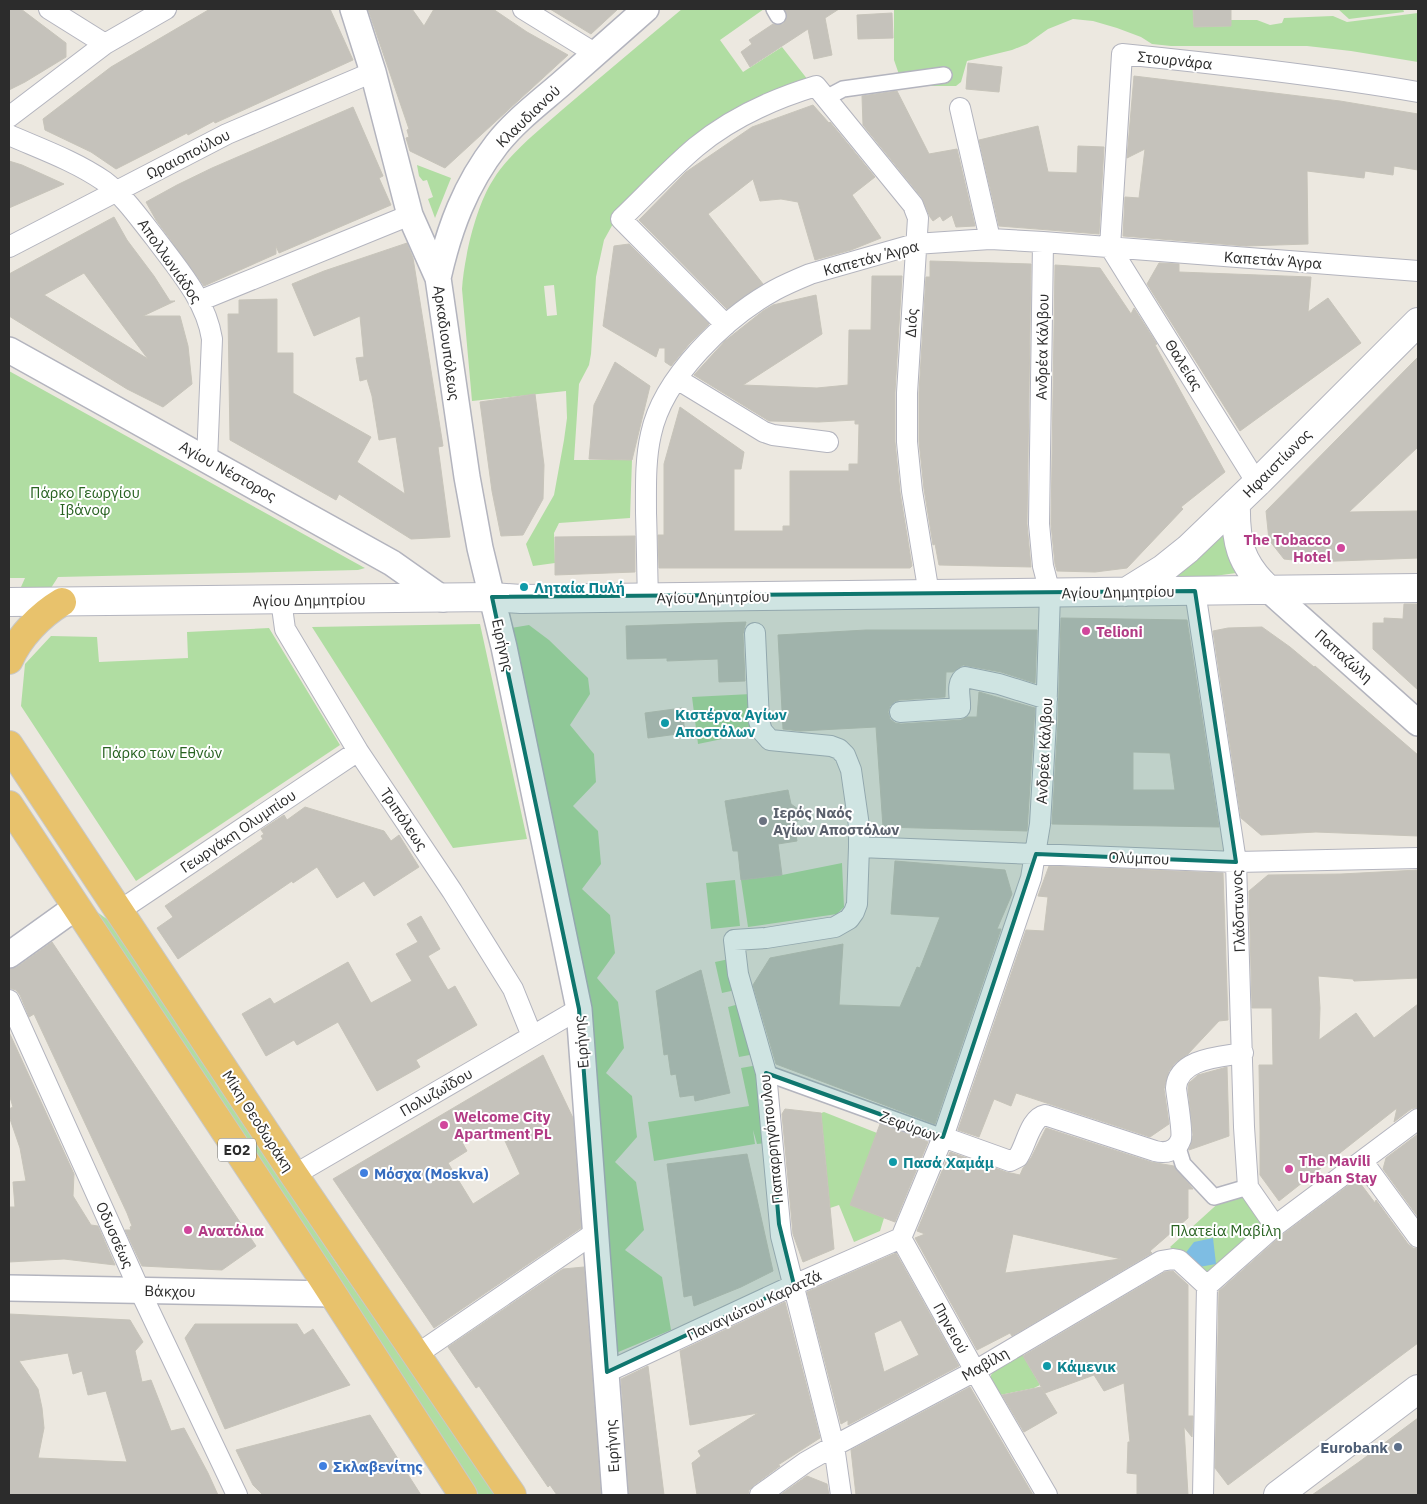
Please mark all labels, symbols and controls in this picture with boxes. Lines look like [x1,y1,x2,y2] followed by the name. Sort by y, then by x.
[1137,47,1214,73] street label: Στουρνάρα
[492,81,564,151] street label: Κλαυδιανού
[143,125,233,183] street label: Ωραιοπούλου
[134,215,206,307] street label: Απολλωνιάδος
[821,236,921,280] street label: Καπετάν Άγρα
[1223,247,1323,273] street label: Καπετάν Άγρα
[430,284,464,402] street label: Αρκαδιουπόλεως
[1032,294,1052,400] street label: Ανδρέα Κάλβου
[901,308,921,338] street label: Διός
[1161,336,1207,394] street label: Θαλείας
[1238,424,1316,502] street label: Ηφαιστίωνος
[176,436,280,506] street label: Αγίου Νέστορος
[30,483,140,519] park label: Πάρκο Γεωργίου Ιβάνοφ
[1244,530,1331,566] place label: The Tobacco Hotel
[1335,542,1347,554] marker: The Tobacco Hotel
[534,578,625,597] place label: Ληταία Πυλή
[518,581,530,593] marker: Ληταία Πυλή
[1061,582,1175,602] street label: Αγίου Δημητρίου
[656,587,770,607] street label: Αγίου Δημητρίου
[252,590,366,610] street label: Αγίου Δημητρίου
[488,617,518,673] street label: Ειρήνης
[1096,622,1143,641] place label: Telioni
[1080,625,1092,637] marker: Telioni
[1311,625,1377,687] street label: Παπαζώλη
[1032,697,1056,805] street label: Ανδρέα Κάλβου
[675,705,787,741] place label: Κιστέρνα Αγίων Αποστόλων
[659,717,671,729] marker: Κιστέρνα Αγίων Αποστόλων
[102,743,223,762] park label: Πάρκο των Εθνών
[376,784,432,854] street label: Τριπόλεως
[176,785,300,877] street label: Γεωργάκη Ολυμπίου
[773,803,899,839] place label: Ιερός Ναός Αγίων Αποστόλων
[757,815,769,827] marker: Ιερός Ναός Αγίων Αποστόλων
[1108,847,1170,869] street label: Ολύμπου
[1227,869,1249,953] street label: Γλάδστωνος
[569,1015,593,1069] street label: Ειρήνης
[396,1064,476,1120] street label: Πολυζωΐδου
[218,1067,298,1175] street label: Μίκη Θεοδωράκη
[755,1073,787,1205] street label: Παπαρρηγόπουλου
[877,1106,943,1146] street label: Ζεφύρων
[454,1107,552,1143] place label: Welcome City Apartment PL
[438,1119,450,1131] marker: Welcome City Apartment PL
[218,1138,256,1162] road number: ΕΟ2
[1299,1151,1377,1187] place label: The Mavili Urban Stay
[903,1153,994,1172] place label: Πασά Χαμάμ
[887,1156,899,1168] marker: Πασά Χαμάμ
[1283,1163,1295,1175] marker: The Mavili Urban Stay
[374,1164,489,1183] place label: Μόσχα (Moskva)
[358,1167,370,1179] marker: Μόσχα (Moskva)
[92,1199,138,1271] street label: Οδυσσέως
[198,1221,264,1240] place label: Ανατόλια
[1170,1221,1282,1240] park label: Πλατεία Μαβίλη
[182,1224,194,1236] marker: Ανατόλια
[684,1265,825,1345] street label: Παναγιώτου Καρατζά
[144,1281,196,1301] street label: Βάκχου
[929,1299,973,1357] street label: Πηνειού
[958,1343,1012,1385] street label: Μαβίλη
[1057,1357,1116,1376] place label: Κάμενικ
[1041,1360,1053,1372] marker: Κάμενικ
[601,1419,623,1473] street label: Ειρήνης
[1320,1438,1388,1457] place label: Eurobank
[1392,1441,1404,1453] marker: Eurobank
[333,1457,423,1476] place label: Σκλαβενίτης
[317,1460,329,1472] marker: Σκλαβενίτης

